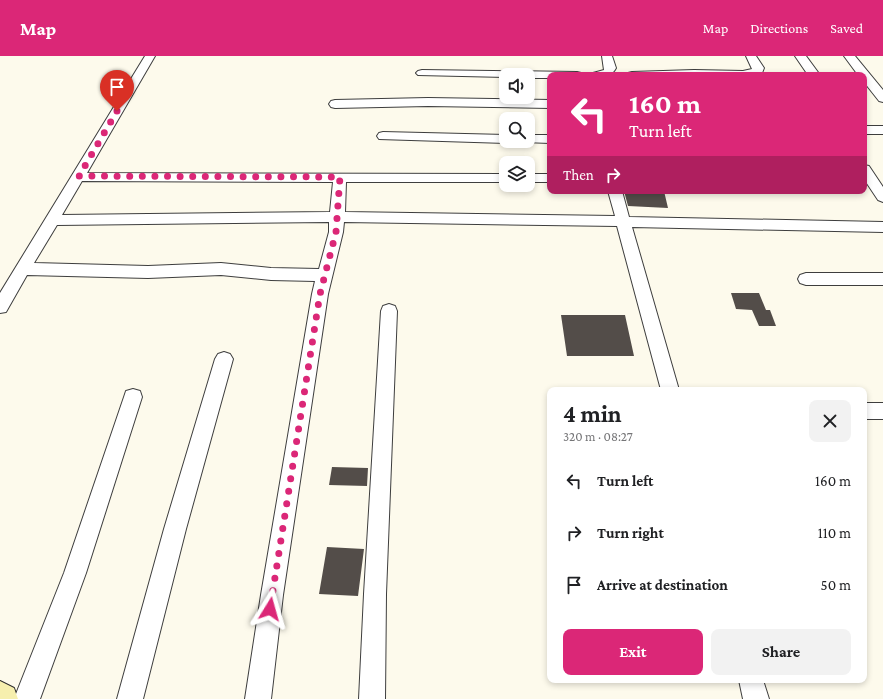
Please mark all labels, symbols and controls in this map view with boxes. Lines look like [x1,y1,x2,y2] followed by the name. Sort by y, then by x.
[20,18,56,39] text: Map
[703,20,728,36] text: Map
[750,20,808,36] text: Directions
[830,20,863,36] text: Saved
[499,68,535,192] map controls
[499,68,535,104] button: sound
[100,70,134,111] pin
[106,76,128,98] icon: arrive
[563,88,615,140] icon: left
[629,88,701,119] text: 160 m
[499,112,535,148] button: search
[629,121,692,141] text: Turn left
[499,156,535,192] button: layers
[602,164,624,186] icon: right
[563,167,594,183] text: Then
[563,400,622,427] text: 4 min
[809,400,851,442] button: close
[563,429,633,444] text: 320 m · 08:27
[563,470,585,492] icon: left
[597,473,653,489] text: Turn left
[815,473,851,489] text: 160 m
[563,522,585,544] icon: right
[597,525,664,541] text: Turn right
[818,525,851,541] text: 110 m
[563,574,585,596] icon: arrive
[597,577,728,593] text: Arrive at destination
[821,577,851,593] text: 50 m
[249,588,291,630] position arrow
[563,629,703,675] button: Exit
[711,629,851,675] button: Share

